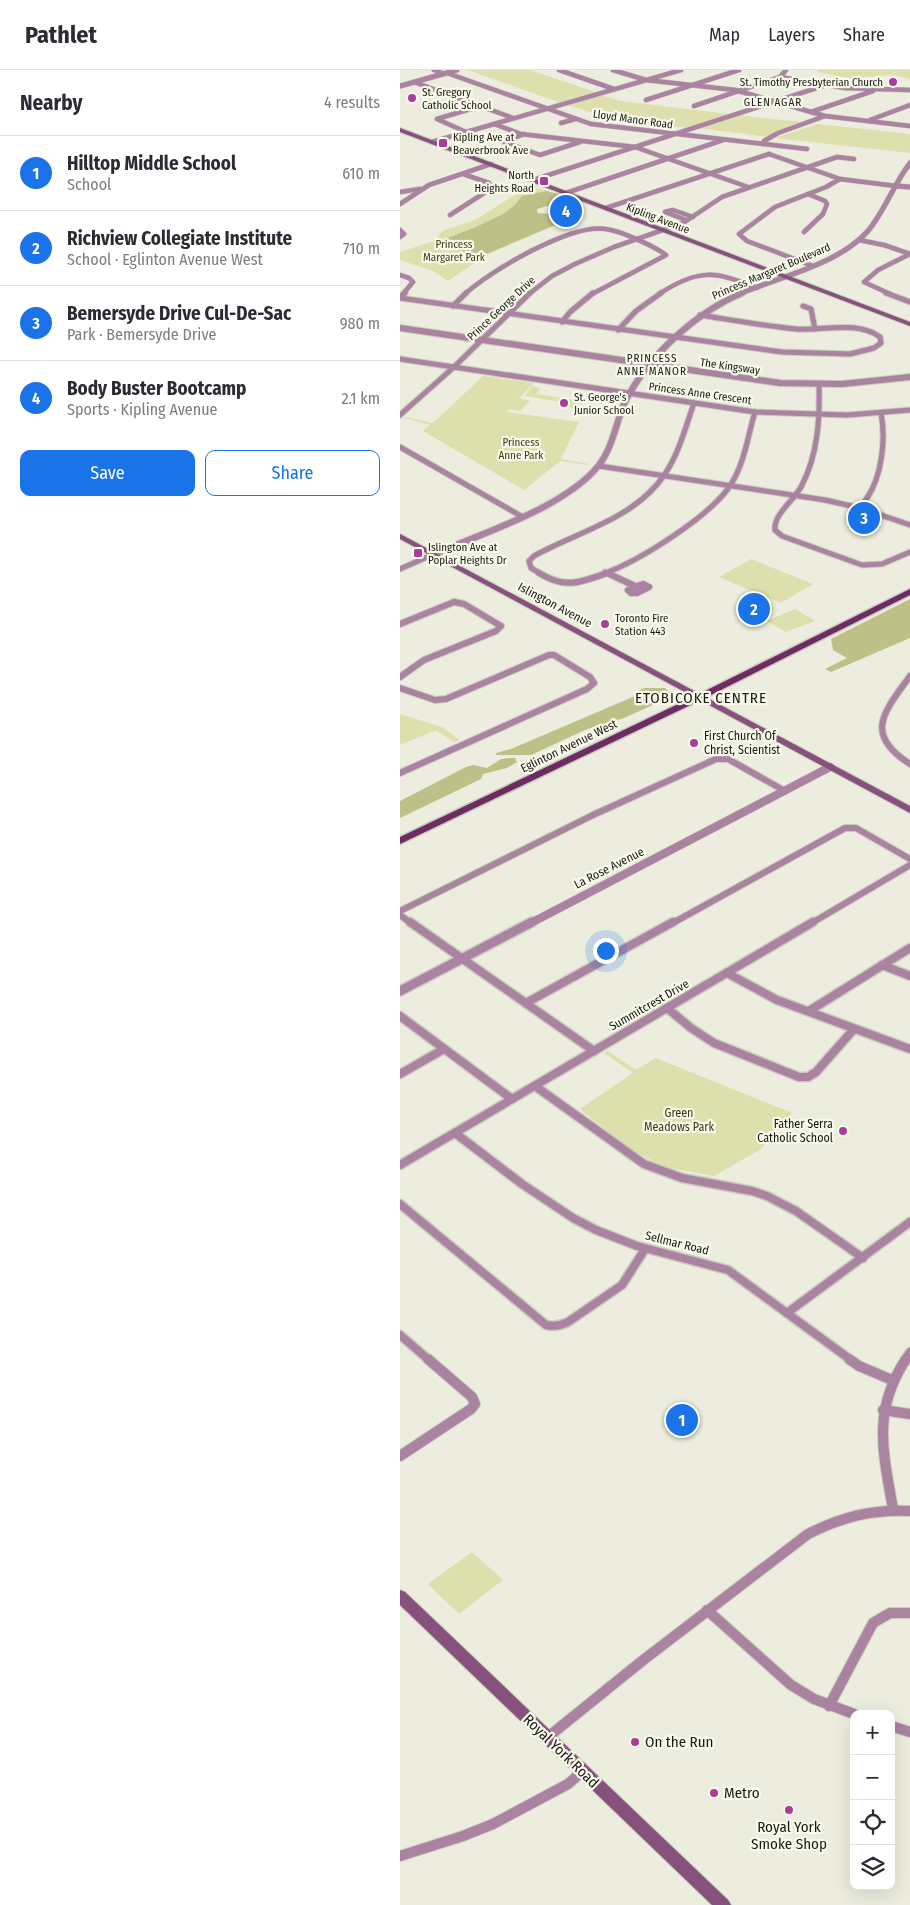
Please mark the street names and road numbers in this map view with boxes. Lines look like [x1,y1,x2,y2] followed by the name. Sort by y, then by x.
[592,107,674,132] street label: Lloyd Manor Road
[624,200,691,236] street label: Kipling Avenue
[710,241,832,302] street label: Princess Margaret Boulevard
[465,274,538,343] street label: Prince George Drive
[699,356,761,377] street label: The Kingsway
[648,380,753,407] street label: Princess Anne Crescent
[516,580,594,630] street label: Islington Avenue
[519,717,620,775] street label: Eglinton Avenue West
[572,844,646,892] street label: La Rose Avenue
[607,976,691,1033] street label: Summitcrest Drive
[644,1228,710,1258] street label: Sellmar Road
[519,1710,603,1792] street label: Royal York Road

